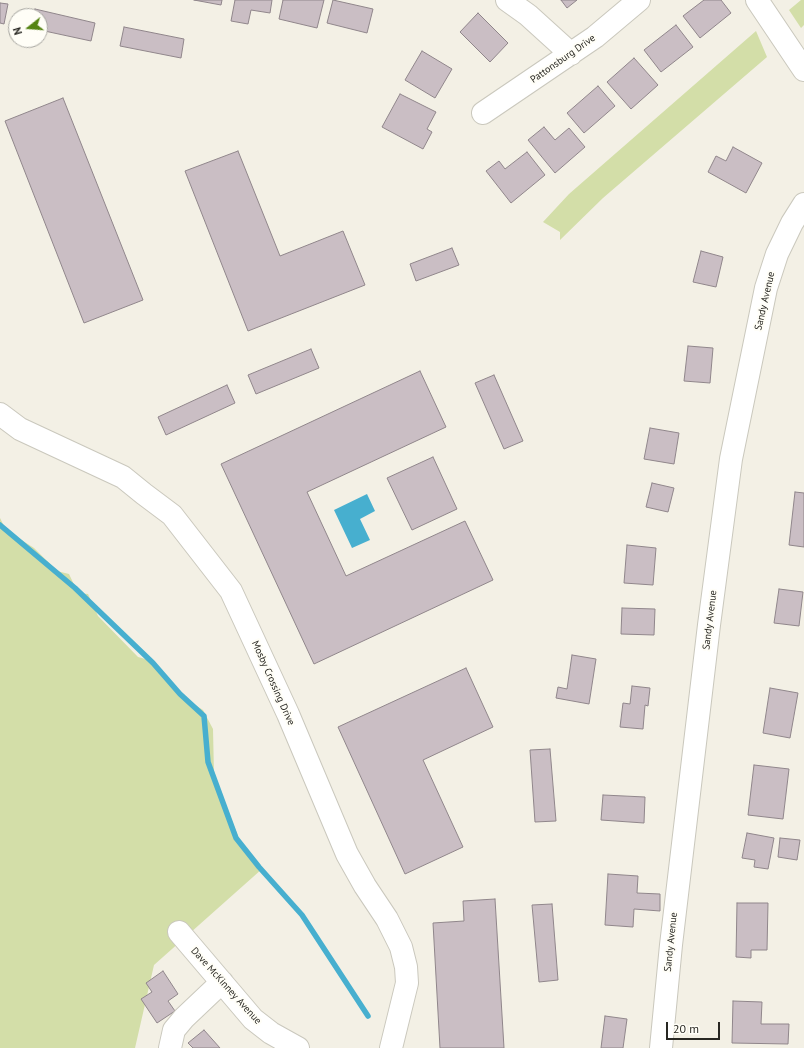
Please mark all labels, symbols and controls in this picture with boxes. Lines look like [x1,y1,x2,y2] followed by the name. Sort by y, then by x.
[8,8,48,48] north arrow
[10,26,25,37] text: N
[528,32,598,86] street label: Pattonsburg Drive
[752,271,778,331] street label: Sandy Avenue
[700,590,720,650] street label: Sandy Avenue
[249,639,297,727] street label: Mosby Crossing Drive
[662,912,680,972] street label: Sandy Avenue
[188,945,264,1027] street label: Dave McKinney Avenue
[668,1014,722,1040] scale bar
[673,1021,699,1036] text: 20 m

